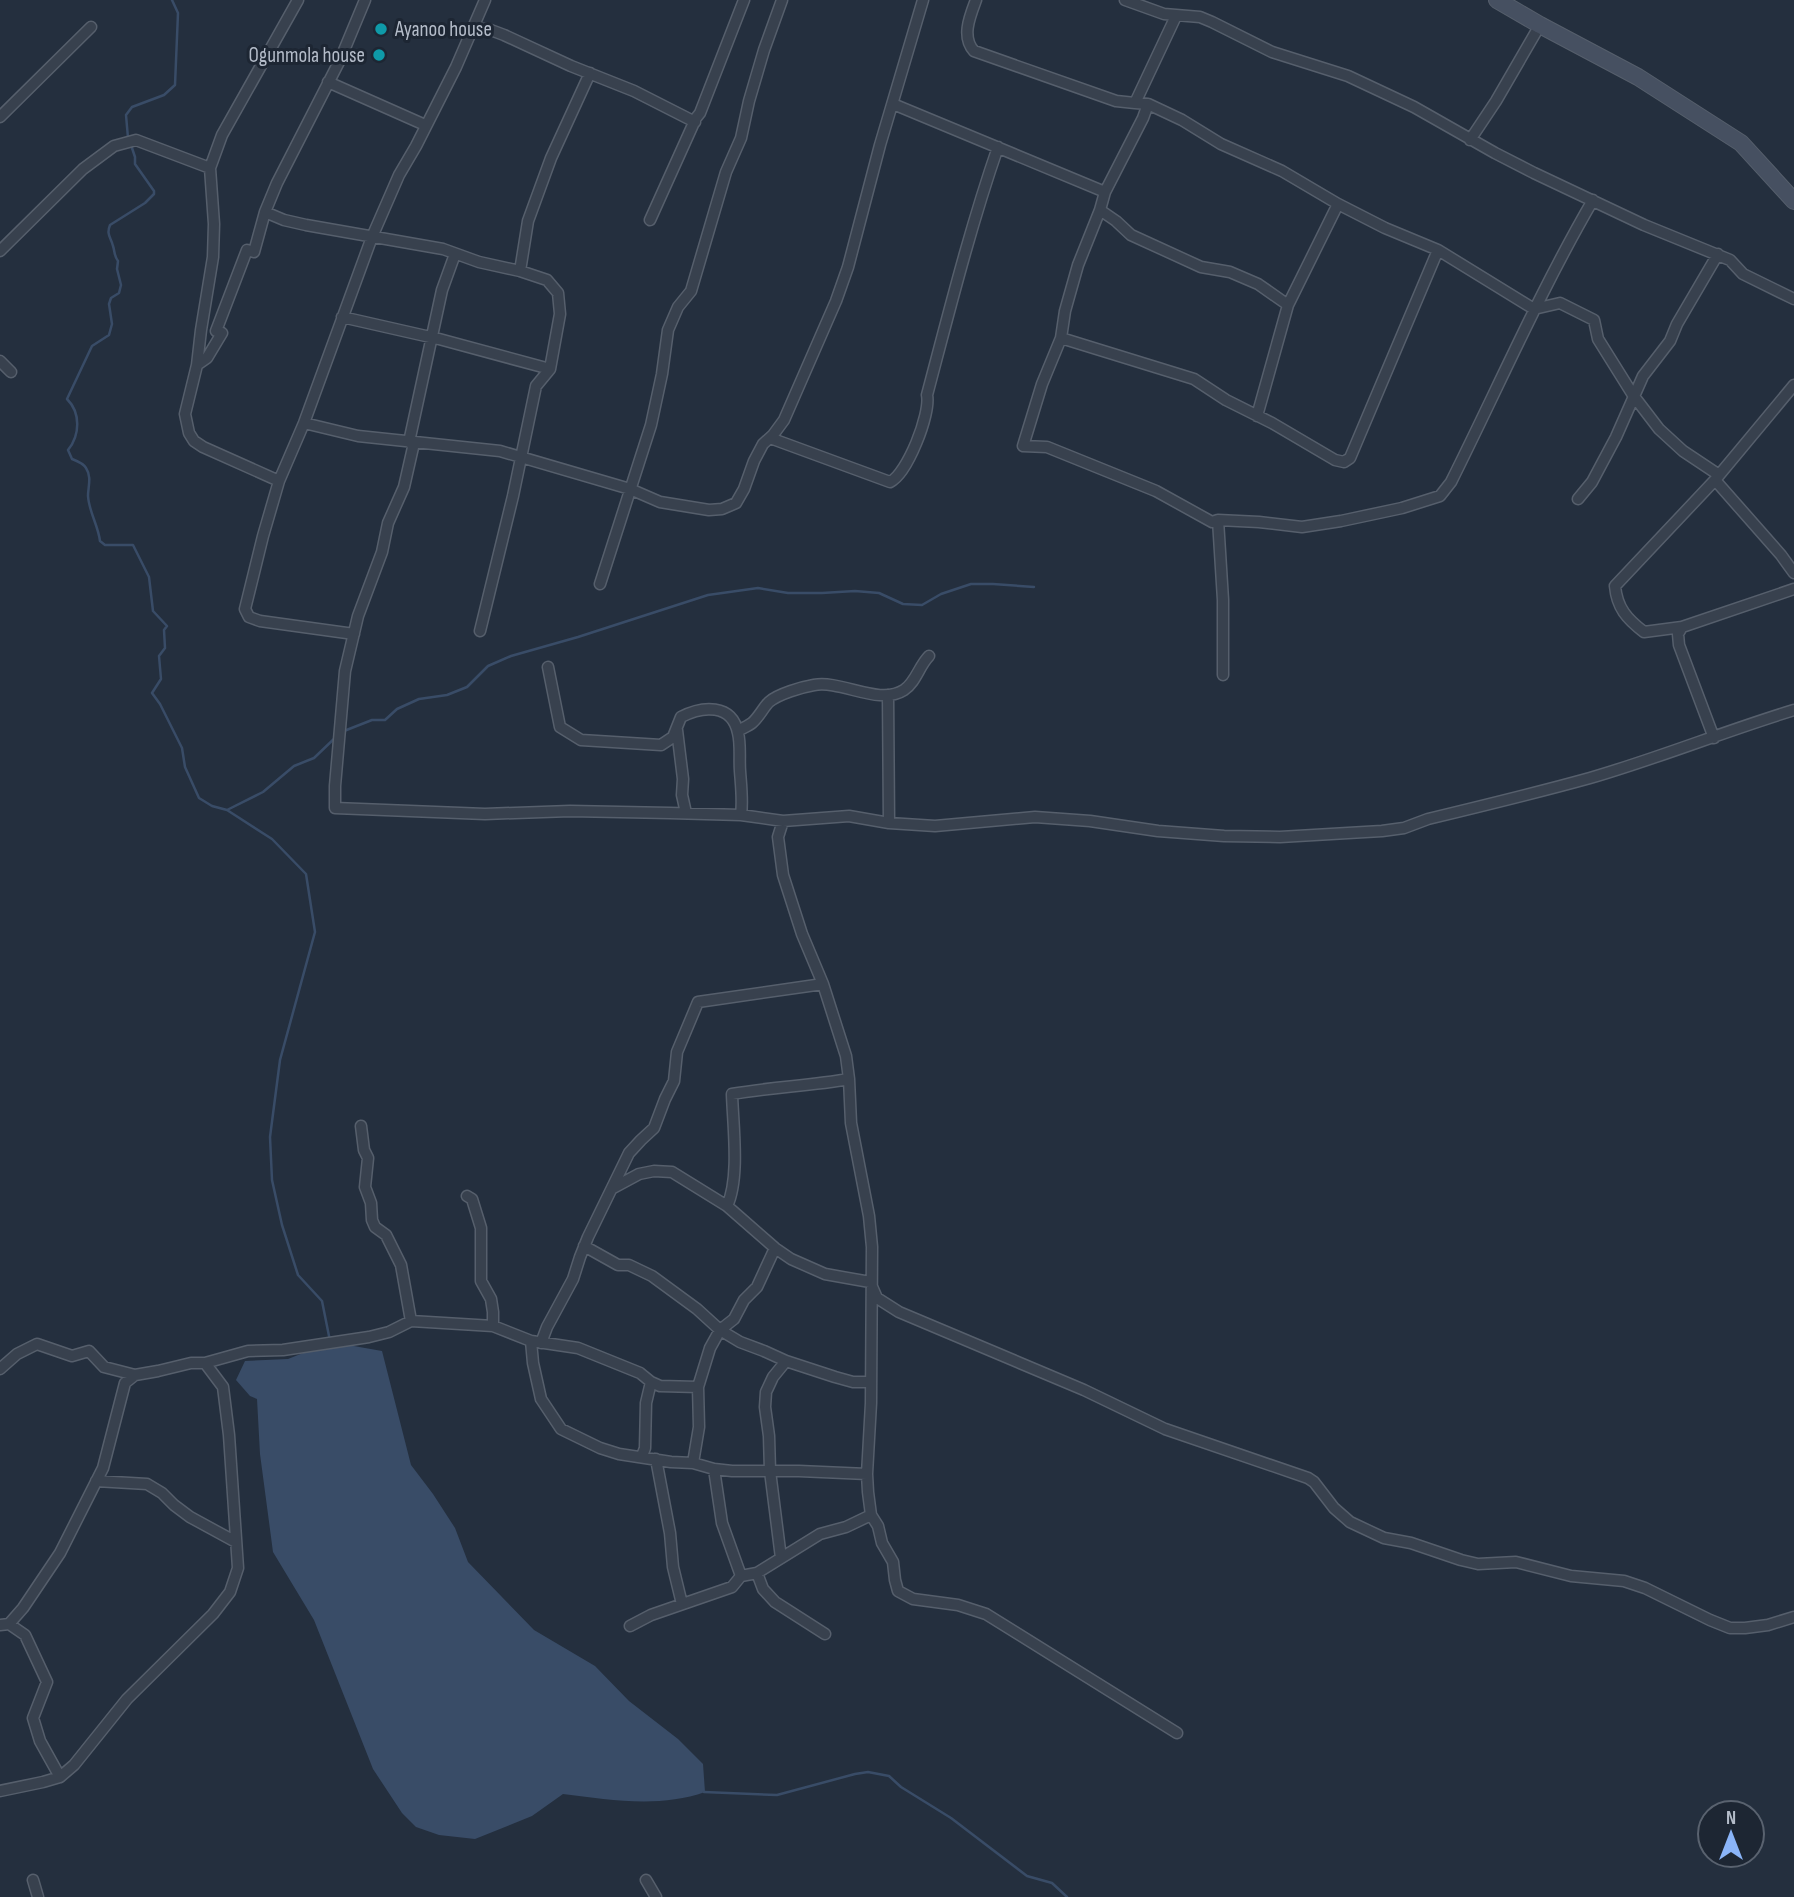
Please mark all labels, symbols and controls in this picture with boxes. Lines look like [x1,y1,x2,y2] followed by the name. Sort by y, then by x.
[394,17,492,42] place label: Ayanoo house
[373,21,389,37] marker: Ayanoo house
[249,43,365,68] place label: Ogunmola house
[371,47,387,63] marker: Ogunmola house
[1696,1799,1766,1869] north arrow
[1726,1807,1736,1830] text: N

